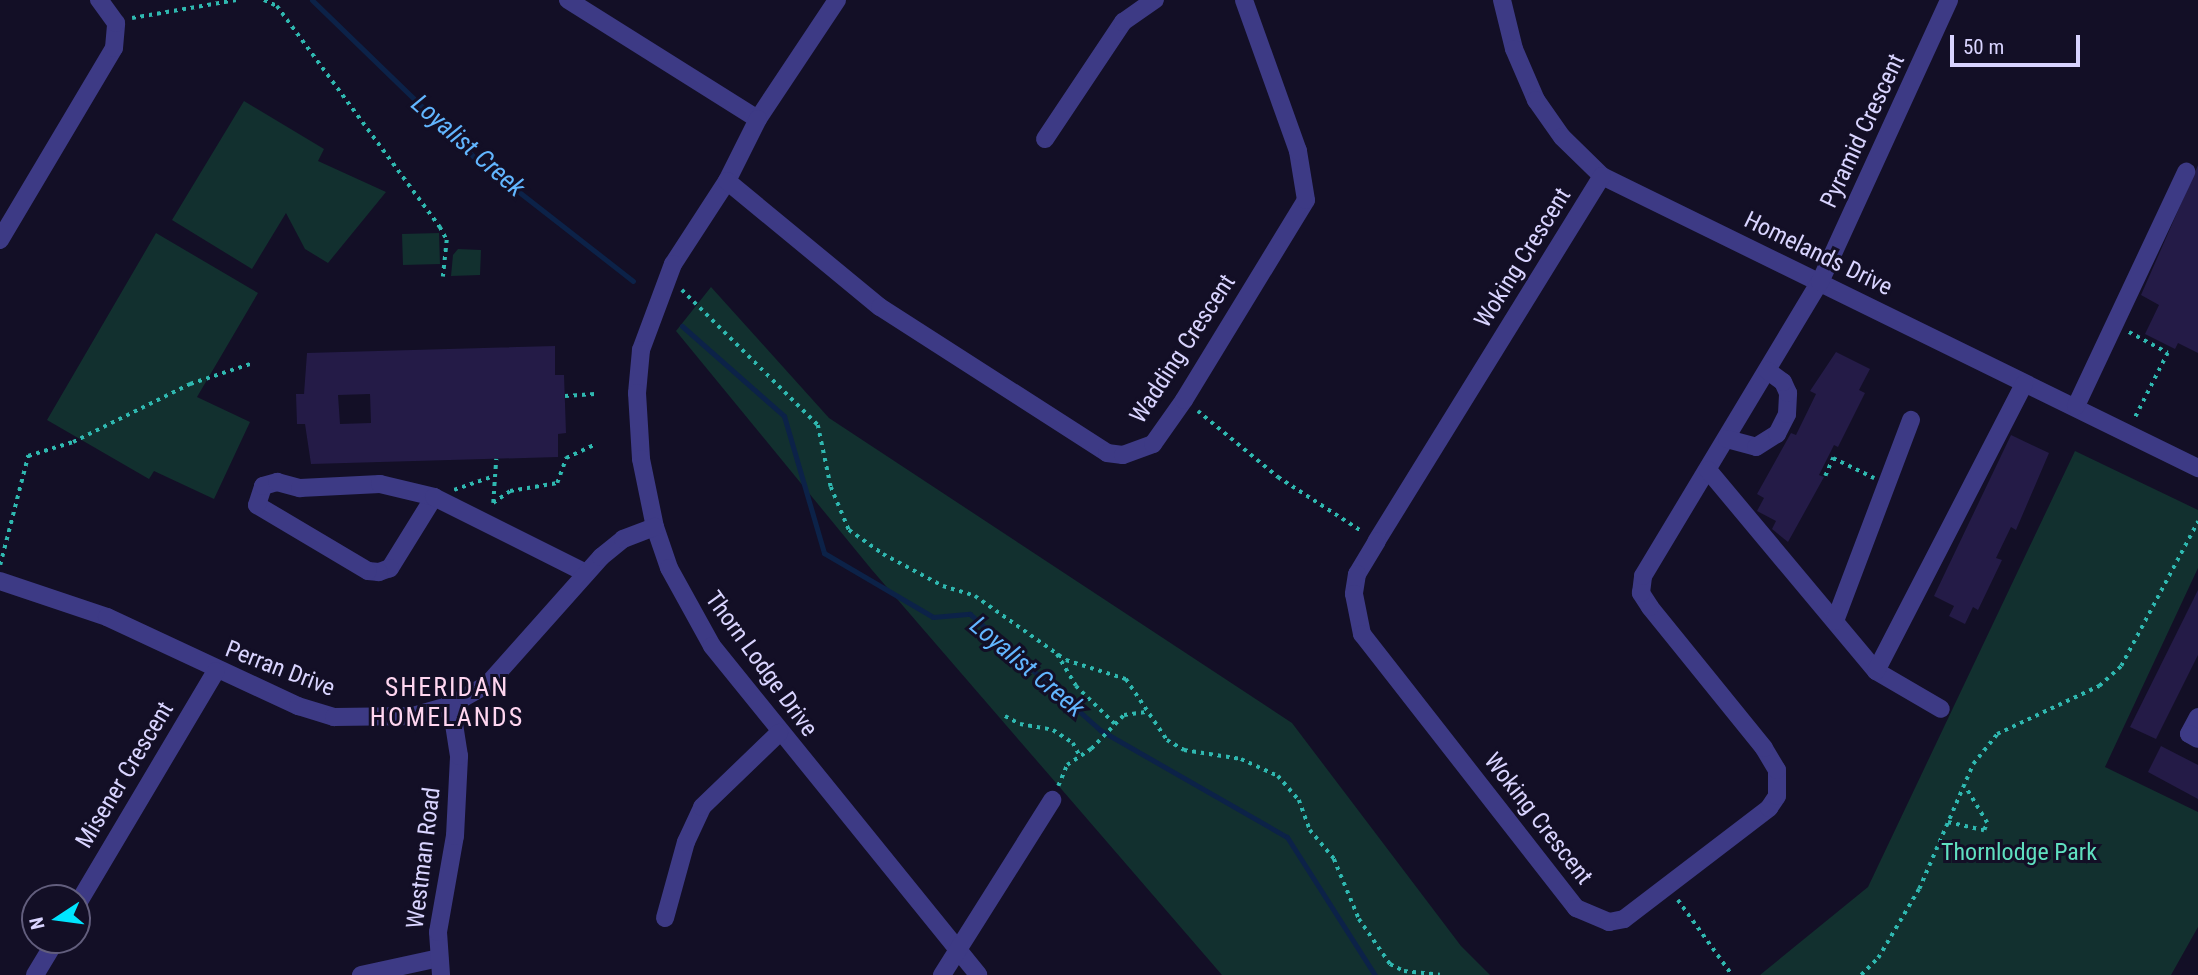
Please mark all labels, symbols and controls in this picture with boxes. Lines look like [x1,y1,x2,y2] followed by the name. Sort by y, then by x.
[1953,21,2082,65] scale bar
[1963,35,2004,59] text: 50 m
[1815,49,1911,213] street label: Pyramid Crescent
[405,88,531,204] water label: Loyalist Creek
[1469,183,1577,333] street label: Woking Crescent
[1739,206,1897,302] street label: Homelands Drive
[1124,269,1242,429] street label: Wadding Crescent
[699,586,823,742] street label: Thorn Lodge Drive
[963,610,1091,724] water label: Loyalist Creek
[221,635,339,703] street label: Perran Drive
[371,672,523,734] district label: SHERIDAN HOMELANDS
[70,697,180,853] street label: Misener Crescent
[1478,747,1598,891] street label: Woking Crescent
[401,786,447,930] street label: Westman Road
[1941,839,2097,867] park label: Thornlodge Park
[21,884,91,954] north arrow
[24,915,50,932] text: N

